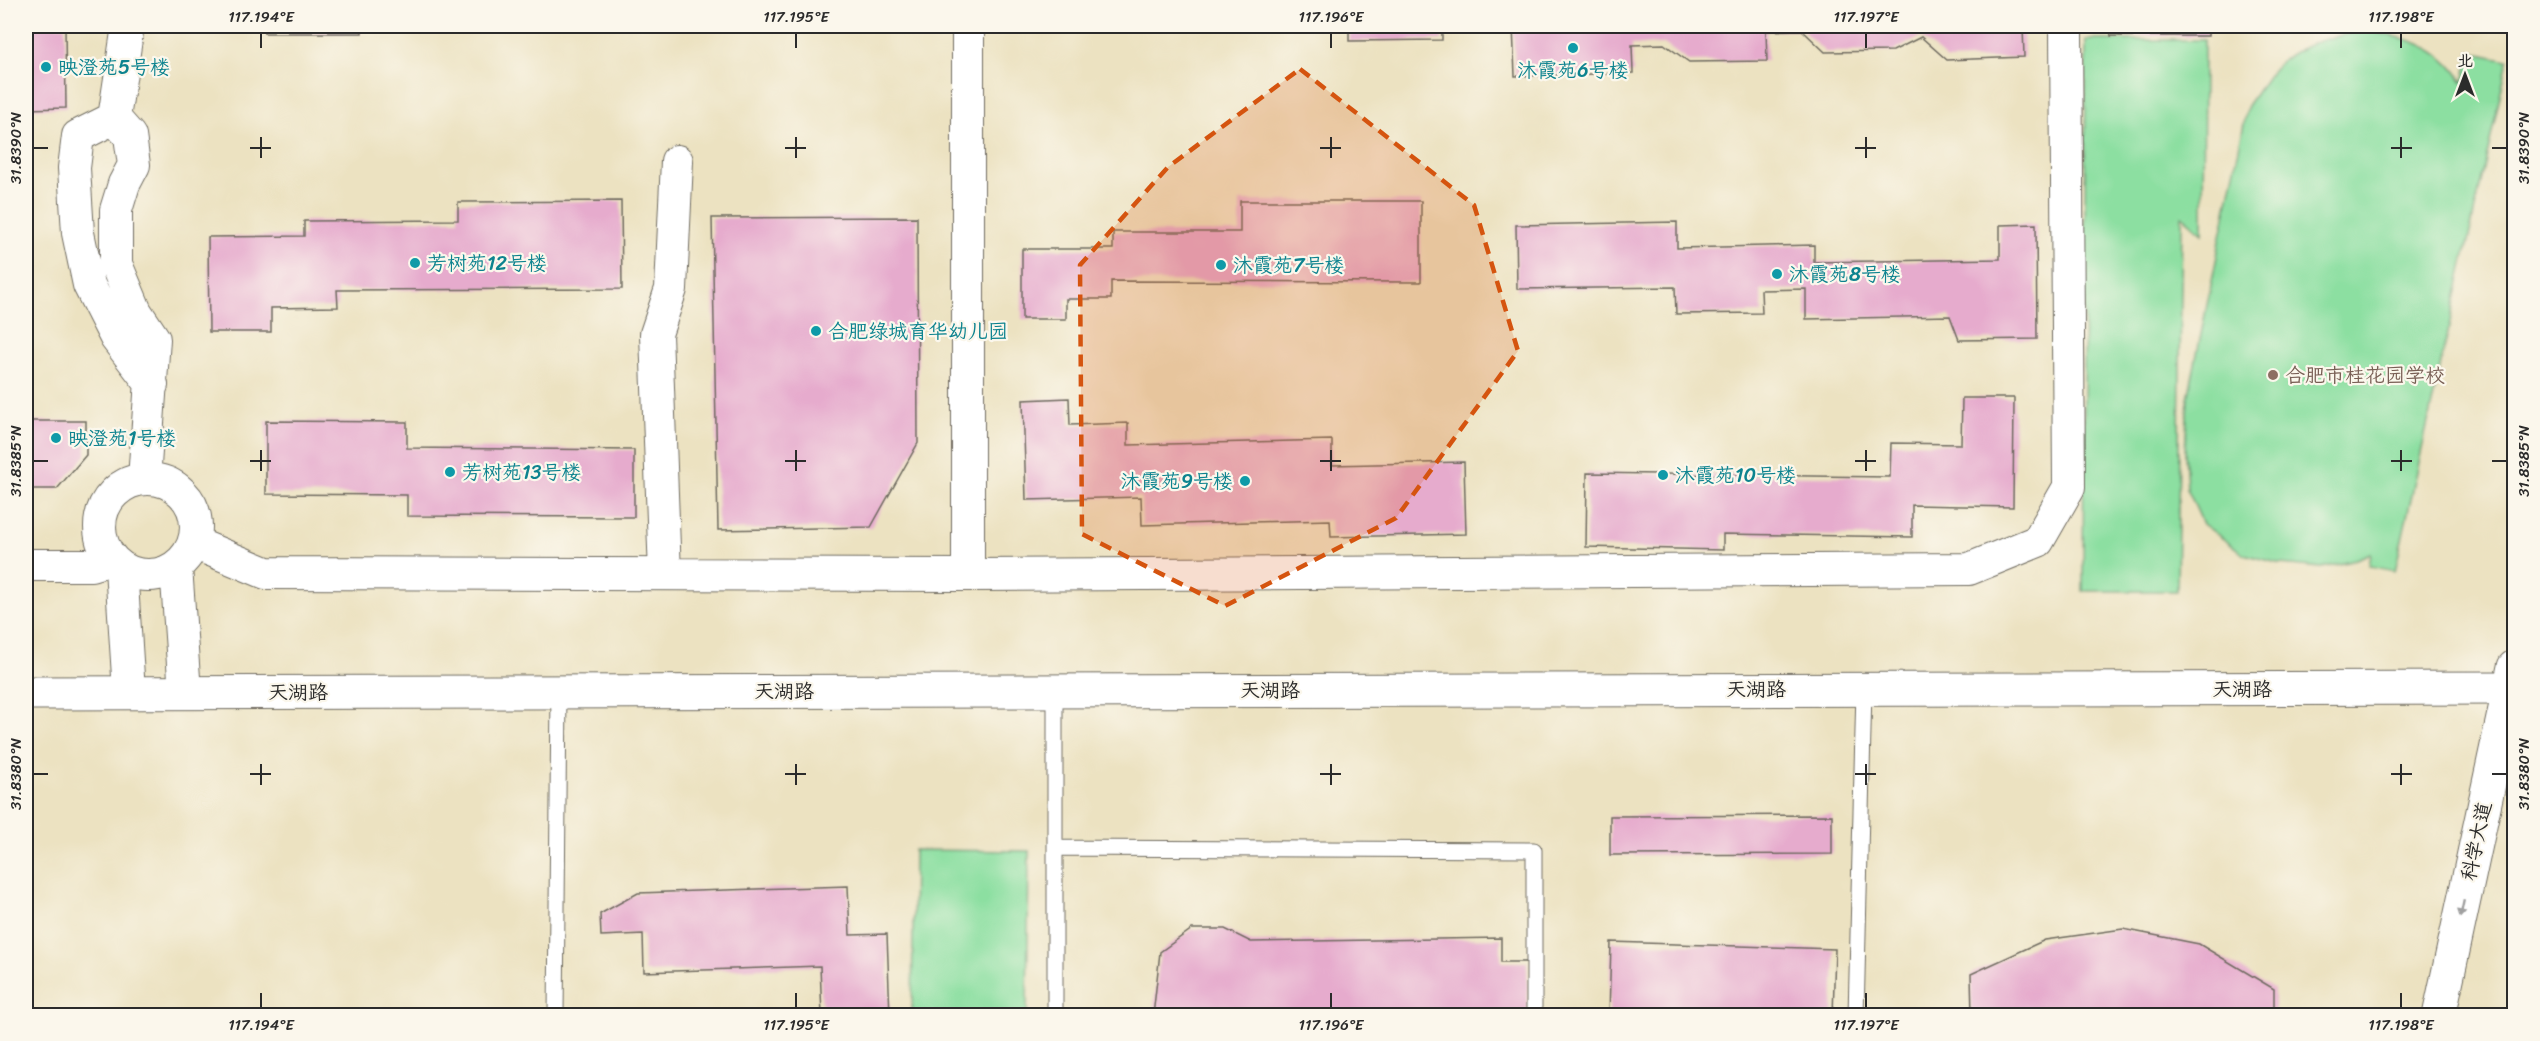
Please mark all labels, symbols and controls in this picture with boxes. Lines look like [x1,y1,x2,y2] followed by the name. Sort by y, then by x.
[228,4,296,30] text: 117.194°E
[763,4,830,30] text: 117.195°E
[1299,4,1365,30] text: 117.196°E
[1834,4,1900,30] text: 117.197°E
[2368,4,2435,30] text: 117.198°E
[1566,41,1580,55] marker: 沐霞苑6号楼
[2435,45,2495,105] north arrow
[2457,46,2473,75] text: 北
[58,50,170,85] place label: 映澄苑5号楼
[1517,53,1629,88] place label: 沐霞苑6号楼
[39,60,53,74] marker: 映澄苑5号楼
[3,111,29,184] text: 31.8390°N
[2511,111,2537,184] text: 31.8390°N
[427,246,547,281] place label: 芳树苑12号楼
[1233,248,1344,283] place label: 沐霞苑7号楼
[408,256,422,270] marker: 芳树苑12号楼
[1789,257,1901,292] place label: 沐霞苑8号楼
[1214,258,1228,272] marker: 沐霞苑7号楼
[1770,267,1784,281] marker: 沐霞苑8号楼
[828,314,1008,349] place label: 合肥绿城育华幼儿园
[809,324,823,338] marker: 合肥绿城育华幼儿园
[2285,358,2445,393] place label: 合肥市桂花园学校
[2266,368,2280,382] marker: 合肥市桂花园学校
[68,421,177,456] place label: 映澄苑1号楼
[3,425,29,497] text: 31.8385°N
[2511,425,2537,497] text: 31.8385°N
[49,431,63,445] marker: 映澄苑1号楼
[462,455,582,490] place label: 芳树苑13号楼
[1675,458,1796,493] place label: 沐霞苑10号楼
[1121,464,1233,499] place label: 沐霞苑9号楼
[443,465,457,479] marker: 芳树苑13号楼
[1656,468,1670,482] marker: 沐霞苑10号楼
[1238,474,1252,488] marker: 沐霞苑9号楼
[1726,672,1787,707] street label: 天湖路
[2212,672,2273,707] street label: 天湖路
[1240,673,1301,708] street label: 天湖路
[754,674,815,709] street label: 天湖路
[268,675,329,710] street label: 天湖路
[3,737,29,810] text: 31.8380°N
[2511,737,2537,810] text: 31.8380°N
[2451,798,2502,884] street label: 科学大道
[2457,900,2466,919] one-way arrow
[228,1012,296,1038] text: 117.194°E
[763,1012,830,1038] text: 117.195°E
[1299,1012,1365,1038] text: 117.196°E
[1834,1012,1900,1038] text: 117.197°E
[2368,1012,2435,1038] text: 117.198°E

